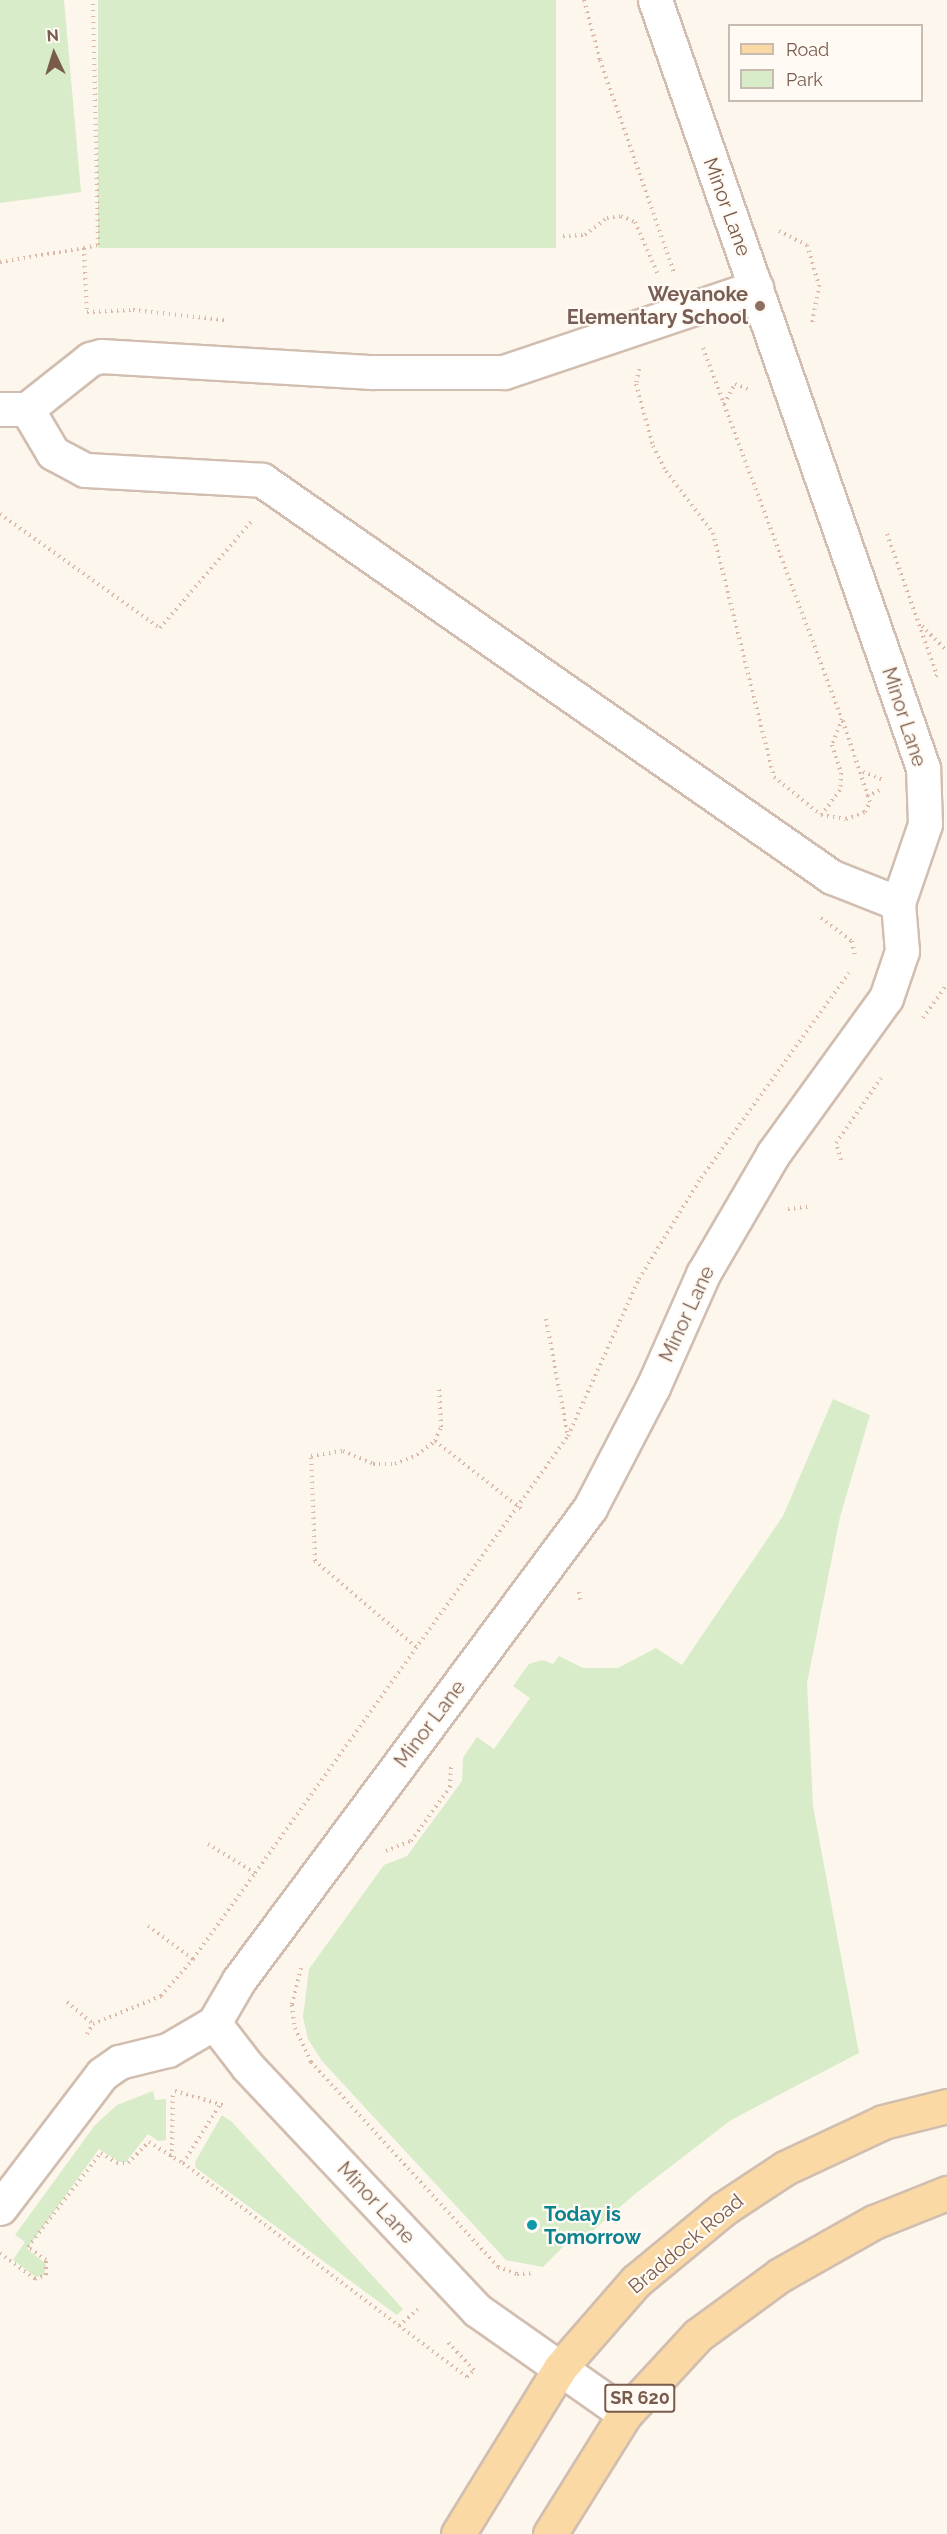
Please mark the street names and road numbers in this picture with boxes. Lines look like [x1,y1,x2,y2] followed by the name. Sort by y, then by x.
[698,154,756,260] street label: Minor Lane
[877,664,931,770] street label: Minor Lane
[654,1262,720,1366] street label: Minor Lane
[389,1675,471,1773] street label: Minor Lane
[332,2157,420,2249] street label: Minor Lane
[624,2189,748,2299] street label: Braddock Road
[604,2383,676,2413] road number: SR 620

